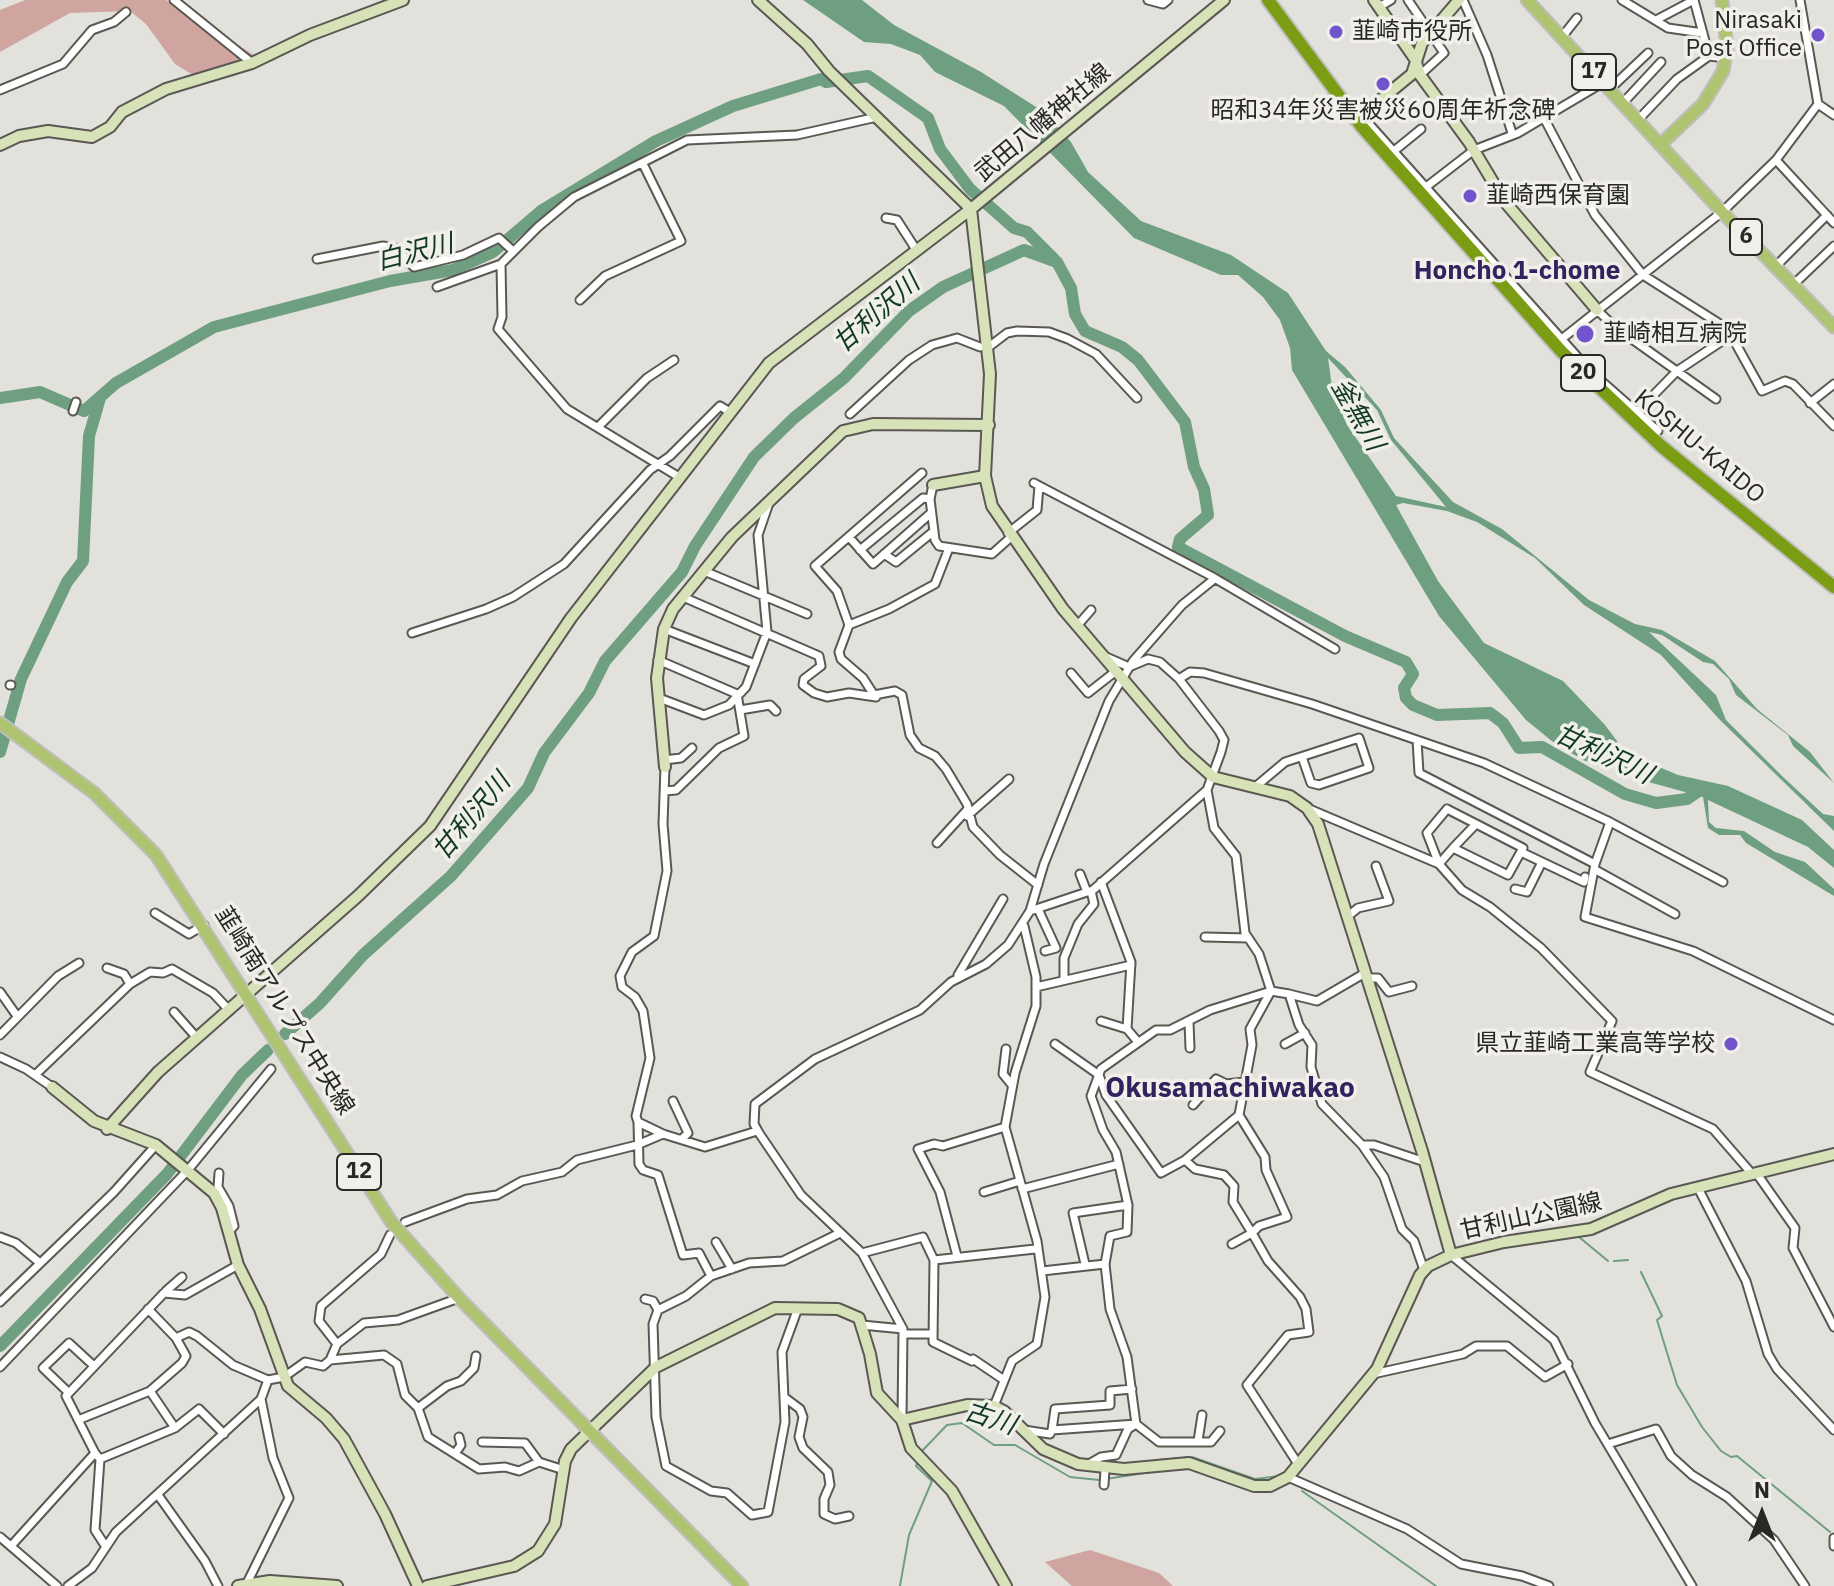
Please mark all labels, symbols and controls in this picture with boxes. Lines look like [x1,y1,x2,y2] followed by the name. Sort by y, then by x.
[1685,7,1802,63] place label: Nirasaki Post Office
[1352,18,1472,46] place label: 韮崎市役所
[1327,23,1345,41] marker: 韮崎市役所
[1809,26,1827,44] marker: Nirasaki Post Office
[1572,54,1616,90] road number: 17
[969,58,1117,188] street label: 武田八幡神社線
[1374,75,1392,93] marker: 昭和34年災害被災60周年祈念碑
[1210,97,1556,125] place label: 昭和34年災害被災60周年祈念碑
[1486,182,1630,210] place label: 韮崎西保育園
[1461,187,1479,205] marker: 韮崎西保育園
[1730,219,1762,255] road number: 6
[373,228,457,278] water label: 白沢川
[1414,255,1620,287] district label: Honcho 1-chome
[828,268,926,360] water label: 甘利沢川
[1603,320,1747,348] place label: 韮崎相互病院
[1574,323,1596,345] marker: 韮崎相互病院
[1561,355,1605,391] road number: 20
[1324,373,1390,457] water label: 釜無川
[1628,384,1770,510] street label: KOSHU-KAIDO
[1549,719,1657,791] water label: 甘利沢川
[427,767,517,867] water label: 甘利沢川
[208,902,360,1120] street label: 韮崎南アルプス中央線
[1475,1030,1715,1058] place label: 県立韮崎工業高等学校
[1722,1035,1740,1053] marker: 県立韮崎工業高等学校
[1105,1072,1355,1106] district label: Okusamachiwakao
[337,1154,381,1190] road number: 12
[1458,1188,1604,1246] street label: 甘利山公園線
[960,1396,1020,1442] water label: 古川
[1722,1474,1802,1554] north arrow
[1754,1475,1770,1504] text: N

